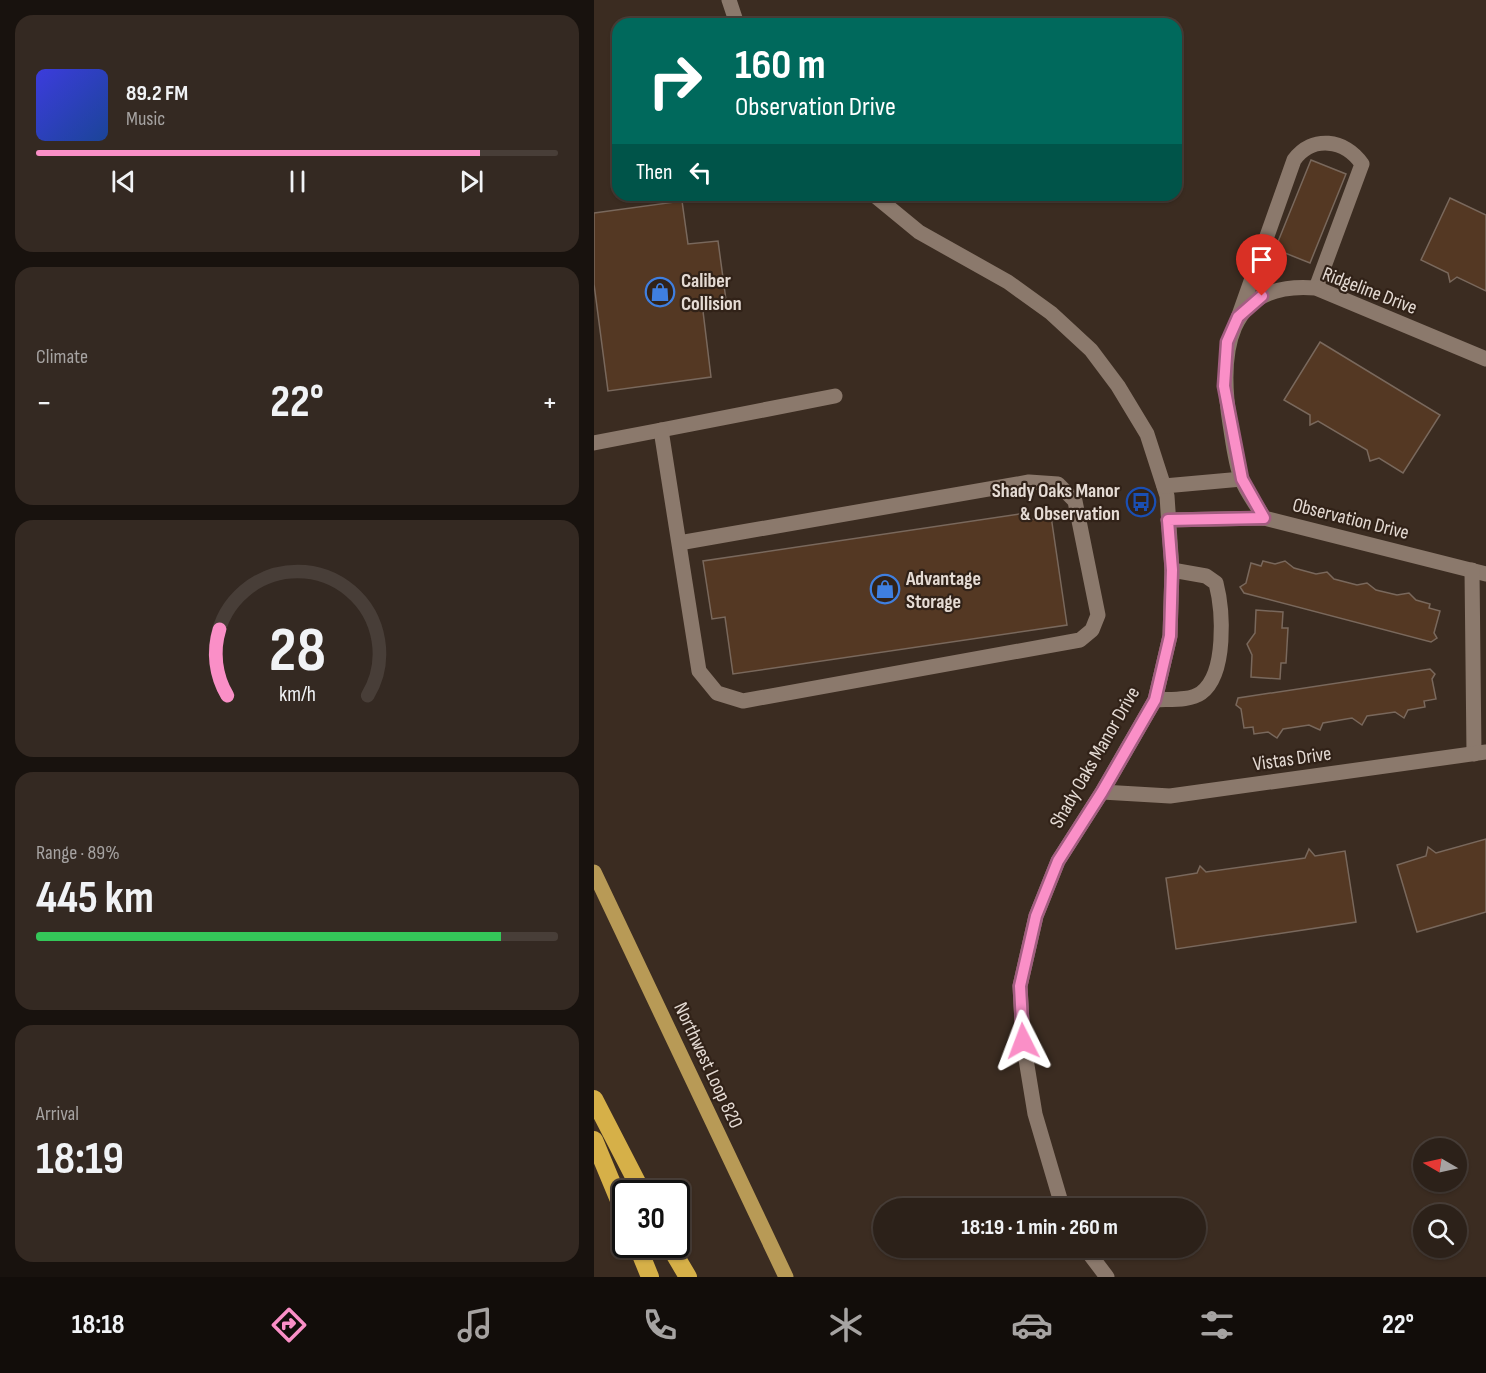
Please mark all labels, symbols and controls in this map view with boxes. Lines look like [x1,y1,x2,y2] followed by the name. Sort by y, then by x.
[735,40,826,91] text: 160 m
[636,42,714,120] icon: right
[126,80,188,107] text: 89.2 FM
[735,91,896,123] text: Observation Drive
[126,107,165,131] text: Music
[684,156,717,189] icon: left
[636,159,672,186] text: Then
[107,165,140,198] icon: previous
[281,165,314,198] icon: pause
[455,165,488,198] icon: next
[1236,234,1287,296] pin
[1245,243,1278,276] icon: arrive
[1319,262,1421,320] street label: Ridgeline Drive
[681,269,742,316] place label: Caliber Collision
[644,276,676,308] shop icon: Caliber Collision
[36,345,88,369] text: Climate
[270,375,324,430] text: 22°
[36,383,52,423] text: −
[542,383,558,423] text: +
[992,479,1120,526] place label: Shady Oaks Manor & Observation
[1125,486,1157,518] bus stop icon: Shady Oaks Manor & Observation
[1290,493,1411,545] street label: Observation Drive
[905,567,981,614] place label: Advantage Storage
[869,573,901,605] shop icon: Advantage Storage
[269,614,325,689] text: 28
[278,682,316,707] text: km/h
[1045,682,1145,833] street label: Shady Oaks Manor Drive
[1251,742,1333,776] street label: Vistas Drive
[36,841,120,865] text: Range · 89%
[36,871,154,926] text: 445 km
[668,999,748,1132] street label: Northwest Loop 820
[991,1009,1055,1073] position arrow
[36,1102,79,1126] text: Arrival
[36,1132,124,1187] text: 18:19
[1413,1138,1467,1192] north arrow
[1413,1138,1467,1258] map controls
[612,1180,690,1258] speed limit sign: 30
[1413,1204,1467,1258] button: search
[961,1214,1118,1241] text: 18:19 · 1 min · 260 m
[268,1304,310,1346] icon: directions
[454,1304,496,1346] icon: music
[639,1304,681,1346] icon: phone
[825,1304,867,1346] icon: climate
[1011,1304,1053,1346] icon: car
[1196,1304,1238,1346] icon: filters
[72,1309,125,1341] text: 18:18
[1382,1309,1414,1341] text: 22°

